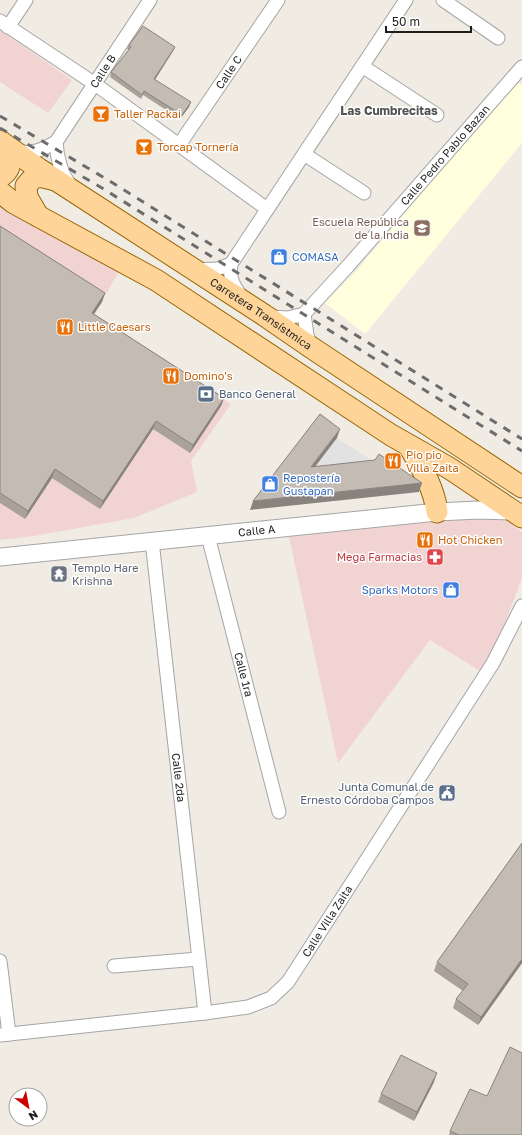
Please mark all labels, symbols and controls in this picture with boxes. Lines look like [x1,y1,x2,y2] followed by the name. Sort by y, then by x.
[386,8,471,34] scale bar
[392,14,420,29] text: 50 m
[87,52,118,90] street label: Calle B
[212,53,244,91] street label: Calle C
[397,102,492,207] street label: Calle Pedro Pablo Bazan
[340,103,438,118] district label: Las Cumbrecitas
[91,104,111,124] bar icon: Taller Packai
[114,107,181,120] place label: Taller Packai
[134,137,154,157] bar icon: Torcap Tornería
[157,140,239,153] place label: Torcap Tornería
[312,215,409,241] place label: Escuela República de la India
[412,218,432,238] school or university icon: Escuela República de la India
[269,247,289,267] shop icon: COMASA
[292,250,339,263] place label: COMASA
[208,275,315,352] street label: Carretera Transístmica
[55,317,75,337] restaurant icon: Little Caesars
[78,320,151,333] place label: Little Caesars
[161,366,181,386] restaurant icon: Domino's
[184,369,233,382] place label: Domino's
[196,384,216,404] bank icon: Banco General
[219,387,296,400] place label: Banco General
[406,448,459,474] place label: Pio pio Villa Zaita
[383,451,403,471] restaurant icon: Pio pio Villa Zaita
[283,471,340,497] place label: Repostería Gustapan
[260,474,280,494] shop icon: Repostería Gustapan
[237,522,276,538] street label: Calle A
[415,530,435,550] restaurant icon: Hot Chicken
[438,533,502,546] place label: Hot Chicken
[425,547,445,567] pharmacy icon: Mega Farmacias
[337,550,422,563] place label: Mega Farmacias
[72,561,139,587] place label: Templo Hare Krishna
[49,564,69,584] temple icon: Templo Hare Krishna
[441,580,461,600] shop icon: Sparks Motors
[362,583,438,596] place label: Sparks Motors
[232,651,256,698] street label: Calle 1ra
[170,752,188,803] street label: Calle 2da
[300,780,434,806] place label: Junta Comunal de Ernesto Córdoba Campos
[437,783,457,803] public building icon: Junta Comunal de Ernesto Córdoba Campos
[299,883,354,959] street label: Calle Villa Zaita
[8,1087,48,1127] north arrow
[27,1108,41,1124] text: N

